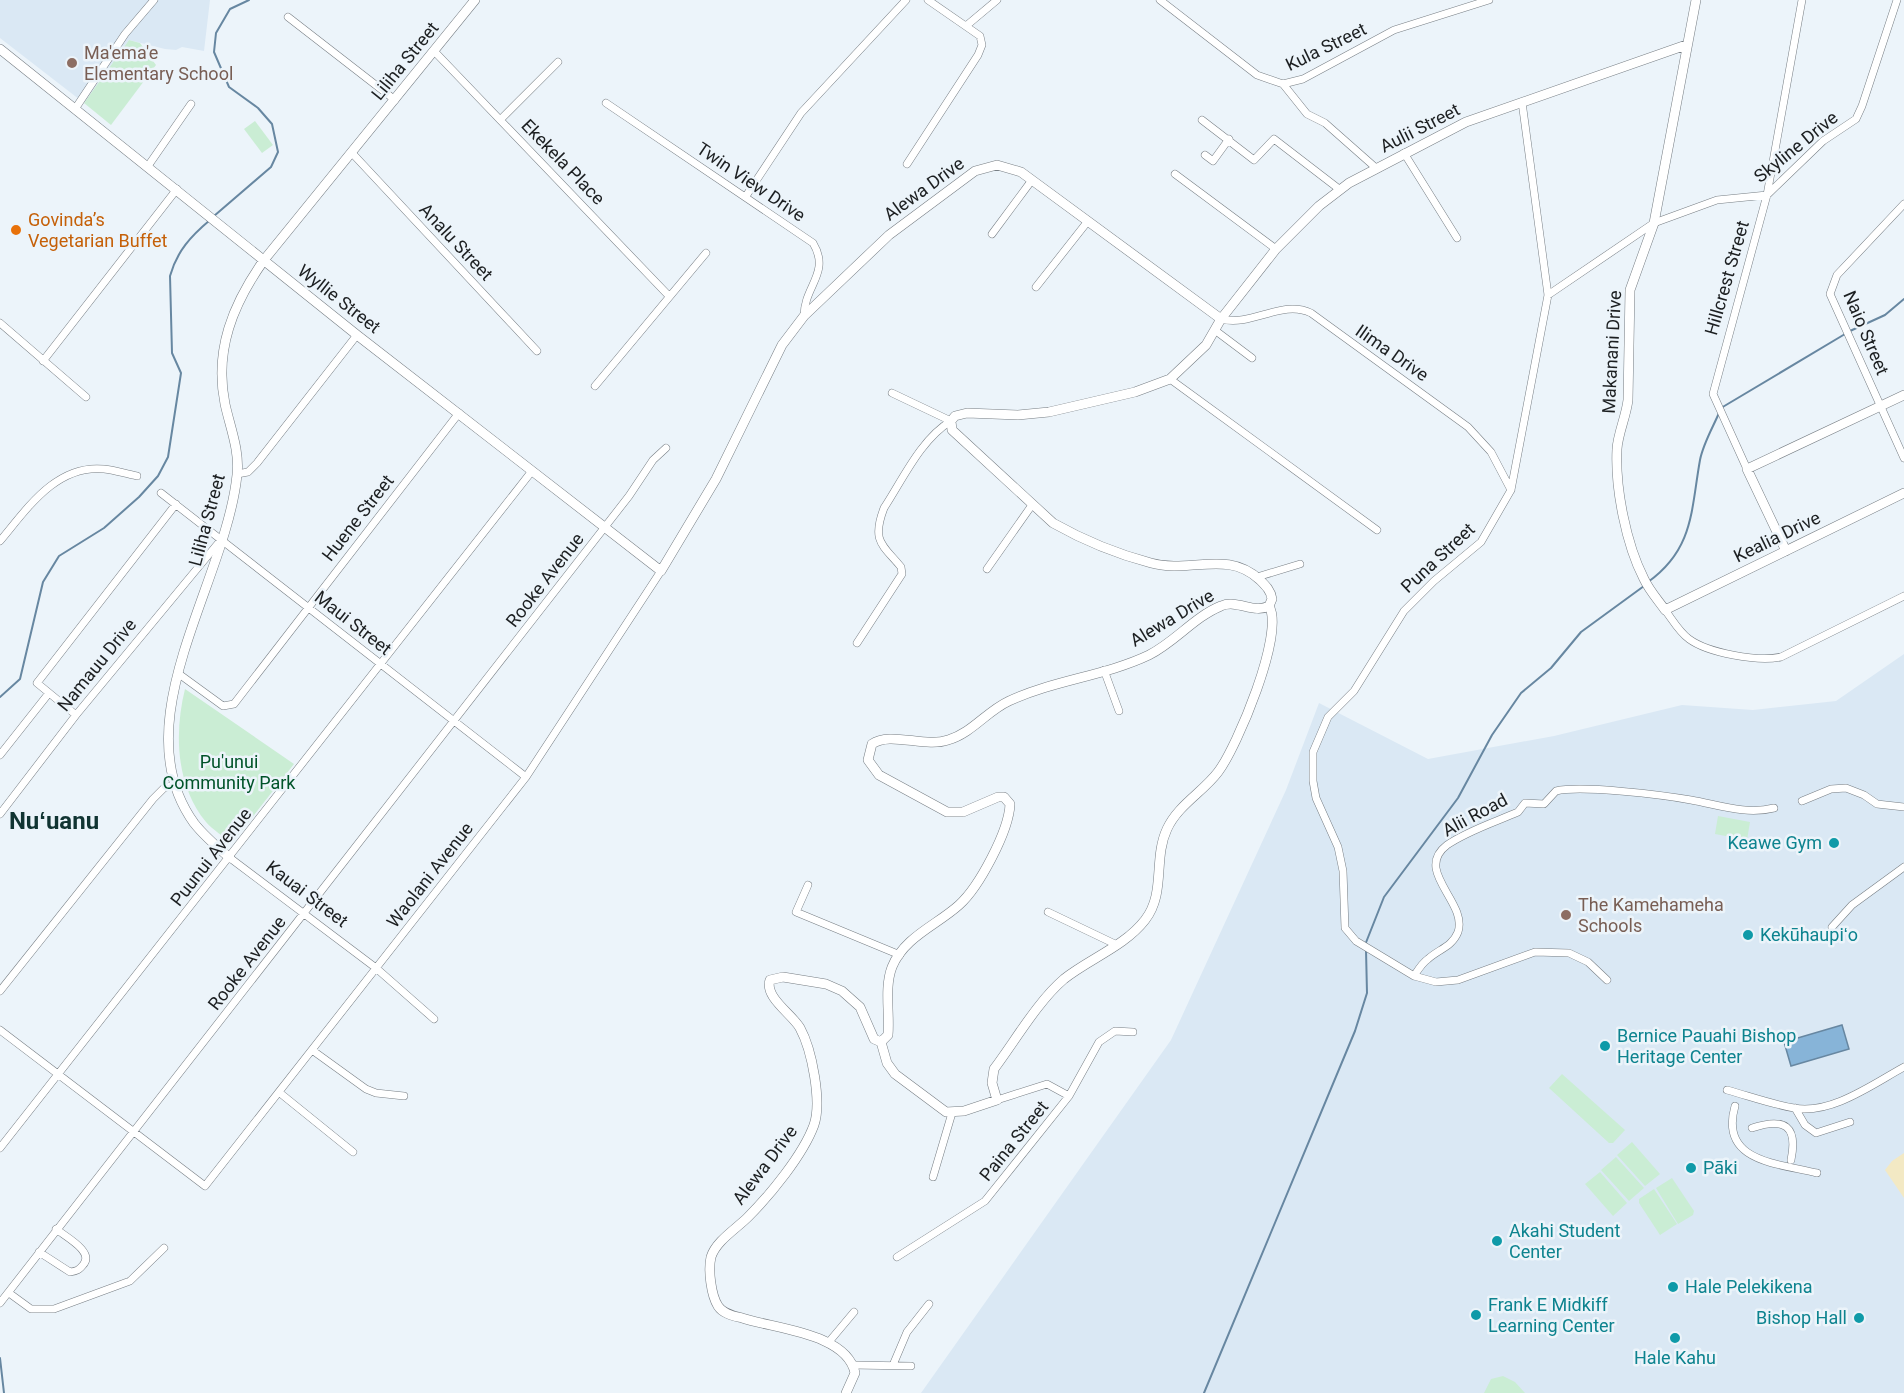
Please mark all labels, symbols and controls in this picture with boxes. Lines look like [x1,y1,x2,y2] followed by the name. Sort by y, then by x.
[367,17,443,104] street label: Liliha Street
[1282,18,1370,75] street label: Kula Street
[84,42,233,84] place label: Ma'ema'e Elementary School
[65,56,79,70] marker: Ma'ema'e Elementary School
[1376,98,1463,157] street label: Aulii Street
[1750,107,1842,187] street label: Skyline Drive
[517,115,609,209] street label: Ekekela Place
[693,138,810,226] street label: Twin View Drive
[880,153,968,225] street label: Alewa Drive
[415,199,497,285] street label: Analu Street
[28,209,168,251] place label: Govinda’s Vegetarian Buffet
[1700,218,1753,337] street label: Hillcrest Street
[9,223,23,237] marker: Govinda’s Vegetarian Buffet
[294,260,385,337] street label: Wyllie Street
[1839,288,1894,378] street label: Naio Street
[1598,290,1625,414] street label: Makanani Drive
[1352,320,1433,385] street label: Ilima Drive
[317,470,398,565] street label: Huene Street
[184,471,229,568] street label: Liliha Street
[1730,507,1824,567] street label: Kealia Drive
[1397,518,1479,597] street label: Puna Street
[501,529,588,631] street label: Rooke Avenue
[1126,584,1217,651] street label: Alewa Drive
[311,586,396,659] street label: Maui Street
[53,614,140,715] street label: Namauu Drive
[163,751,296,793] park label: Pu'unui Community Park
[1439,789,1511,840] street label: Alii Road
[166,803,255,910] street label: Puunui Avenue
[9,807,99,835] district label: Nuʻuanu
[382,818,477,931] street label: Waolani Avenue
[1728,832,1822,853] place label: Keawe Gym
[1827,836,1841,850] marker: Keawe Gym
[262,856,352,931] street label: Kauai Street
[1578,894,1724,936] place label: The Kamehameha Schools
[1559,908,1573,922] marker: The Kamehameha Schools
[203,912,290,1014] street label: Rooke Avenue
[1760,924,1858,945] place label: Kekūhaupiʻo
[1741,928,1755,942] marker: Kekūhaupiʻo
[1617,1025,1796,1067] place label: Bernice Pauahi Bishop Heritage Center
[1598,1039,1612,1053] marker: Bernice Pauahi Bishop Heritage Center
[975,1096,1052,1185] street label: Paina Street
[728,1121,801,1209] street label: Alewa Drive
[1703,1157,1738,1178] place label: Pāki
[1684,1161,1698,1175] marker: Pāki
[1509,1220,1621,1262] place label: Akahi Student Center
[1490,1234,1504,1248] marker: Akahi Student Center
[1685,1276,1812,1297] place label: Hale Pelekikena
[1666,1280,1680,1294] marker: Hale Pelekikena
[1488,1294,1615,1336] place label: Frank E Midkiff Learning Center
[1756,1307,1847,1328] place label: Bishop Hall
[1469,1308,1483,1322] marker: Frank E Midkiff Learning Center
[1852,1311,1866,1325] marker: Bishop Hall
[1668,1331,1682,1345] marker: Hale Kahu
[1634,1347,1716,1368] place label: Hale Kahu

